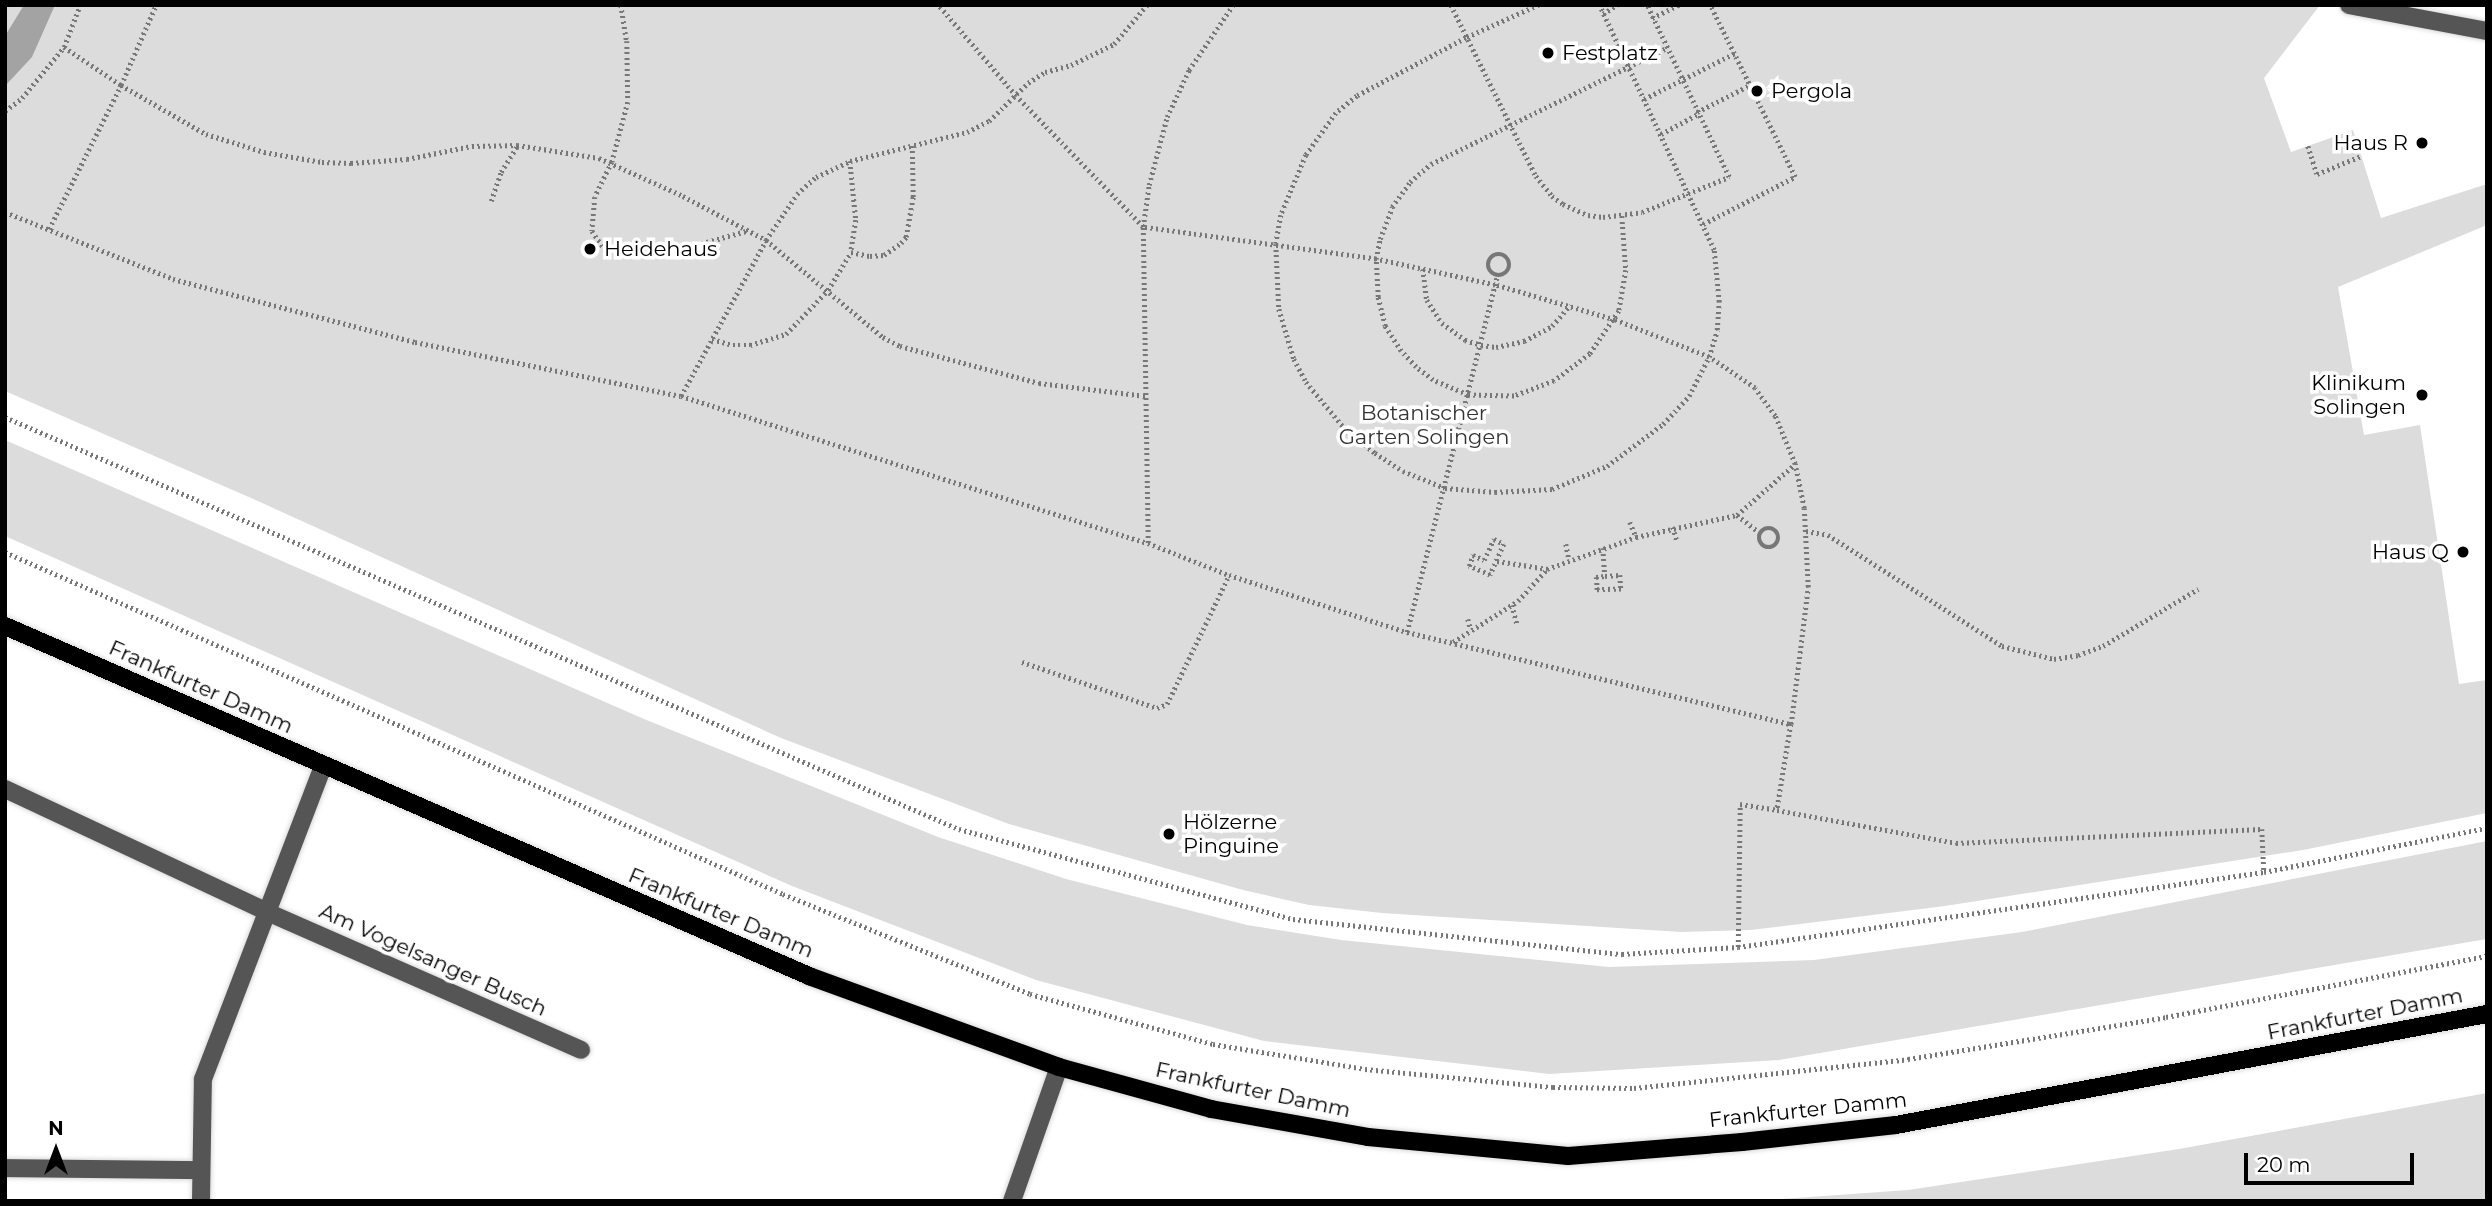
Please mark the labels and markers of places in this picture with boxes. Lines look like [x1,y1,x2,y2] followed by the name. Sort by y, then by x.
[1562,40,1658,66] place label: Festplatz
[1540,45,1556,61] marker: Festplatz
[1771,78,1852,104] place label: Pergola
[1749,83,1765,99] marker: Pergola
[2333,130,2408,156] place label: Haus R
[2414,135,2430,151] marker: Haus R
[604,236,717,262] place label: Heidehaus
[582,241,598,257] marker: Heidehaus
[2311,370,2406,420] place label: Klinikum Solingen
[2412,385,2432,405] marker: Klinikum Solingen
[2372,539,2449,565] place label: Haus Q
[2455,544,2471,560] marker: Haus Q
[1183,809,1279,859] place label: Hölzerne Pinguine
[1161,826,1177,842] marker: Hölzerne Pinguine

